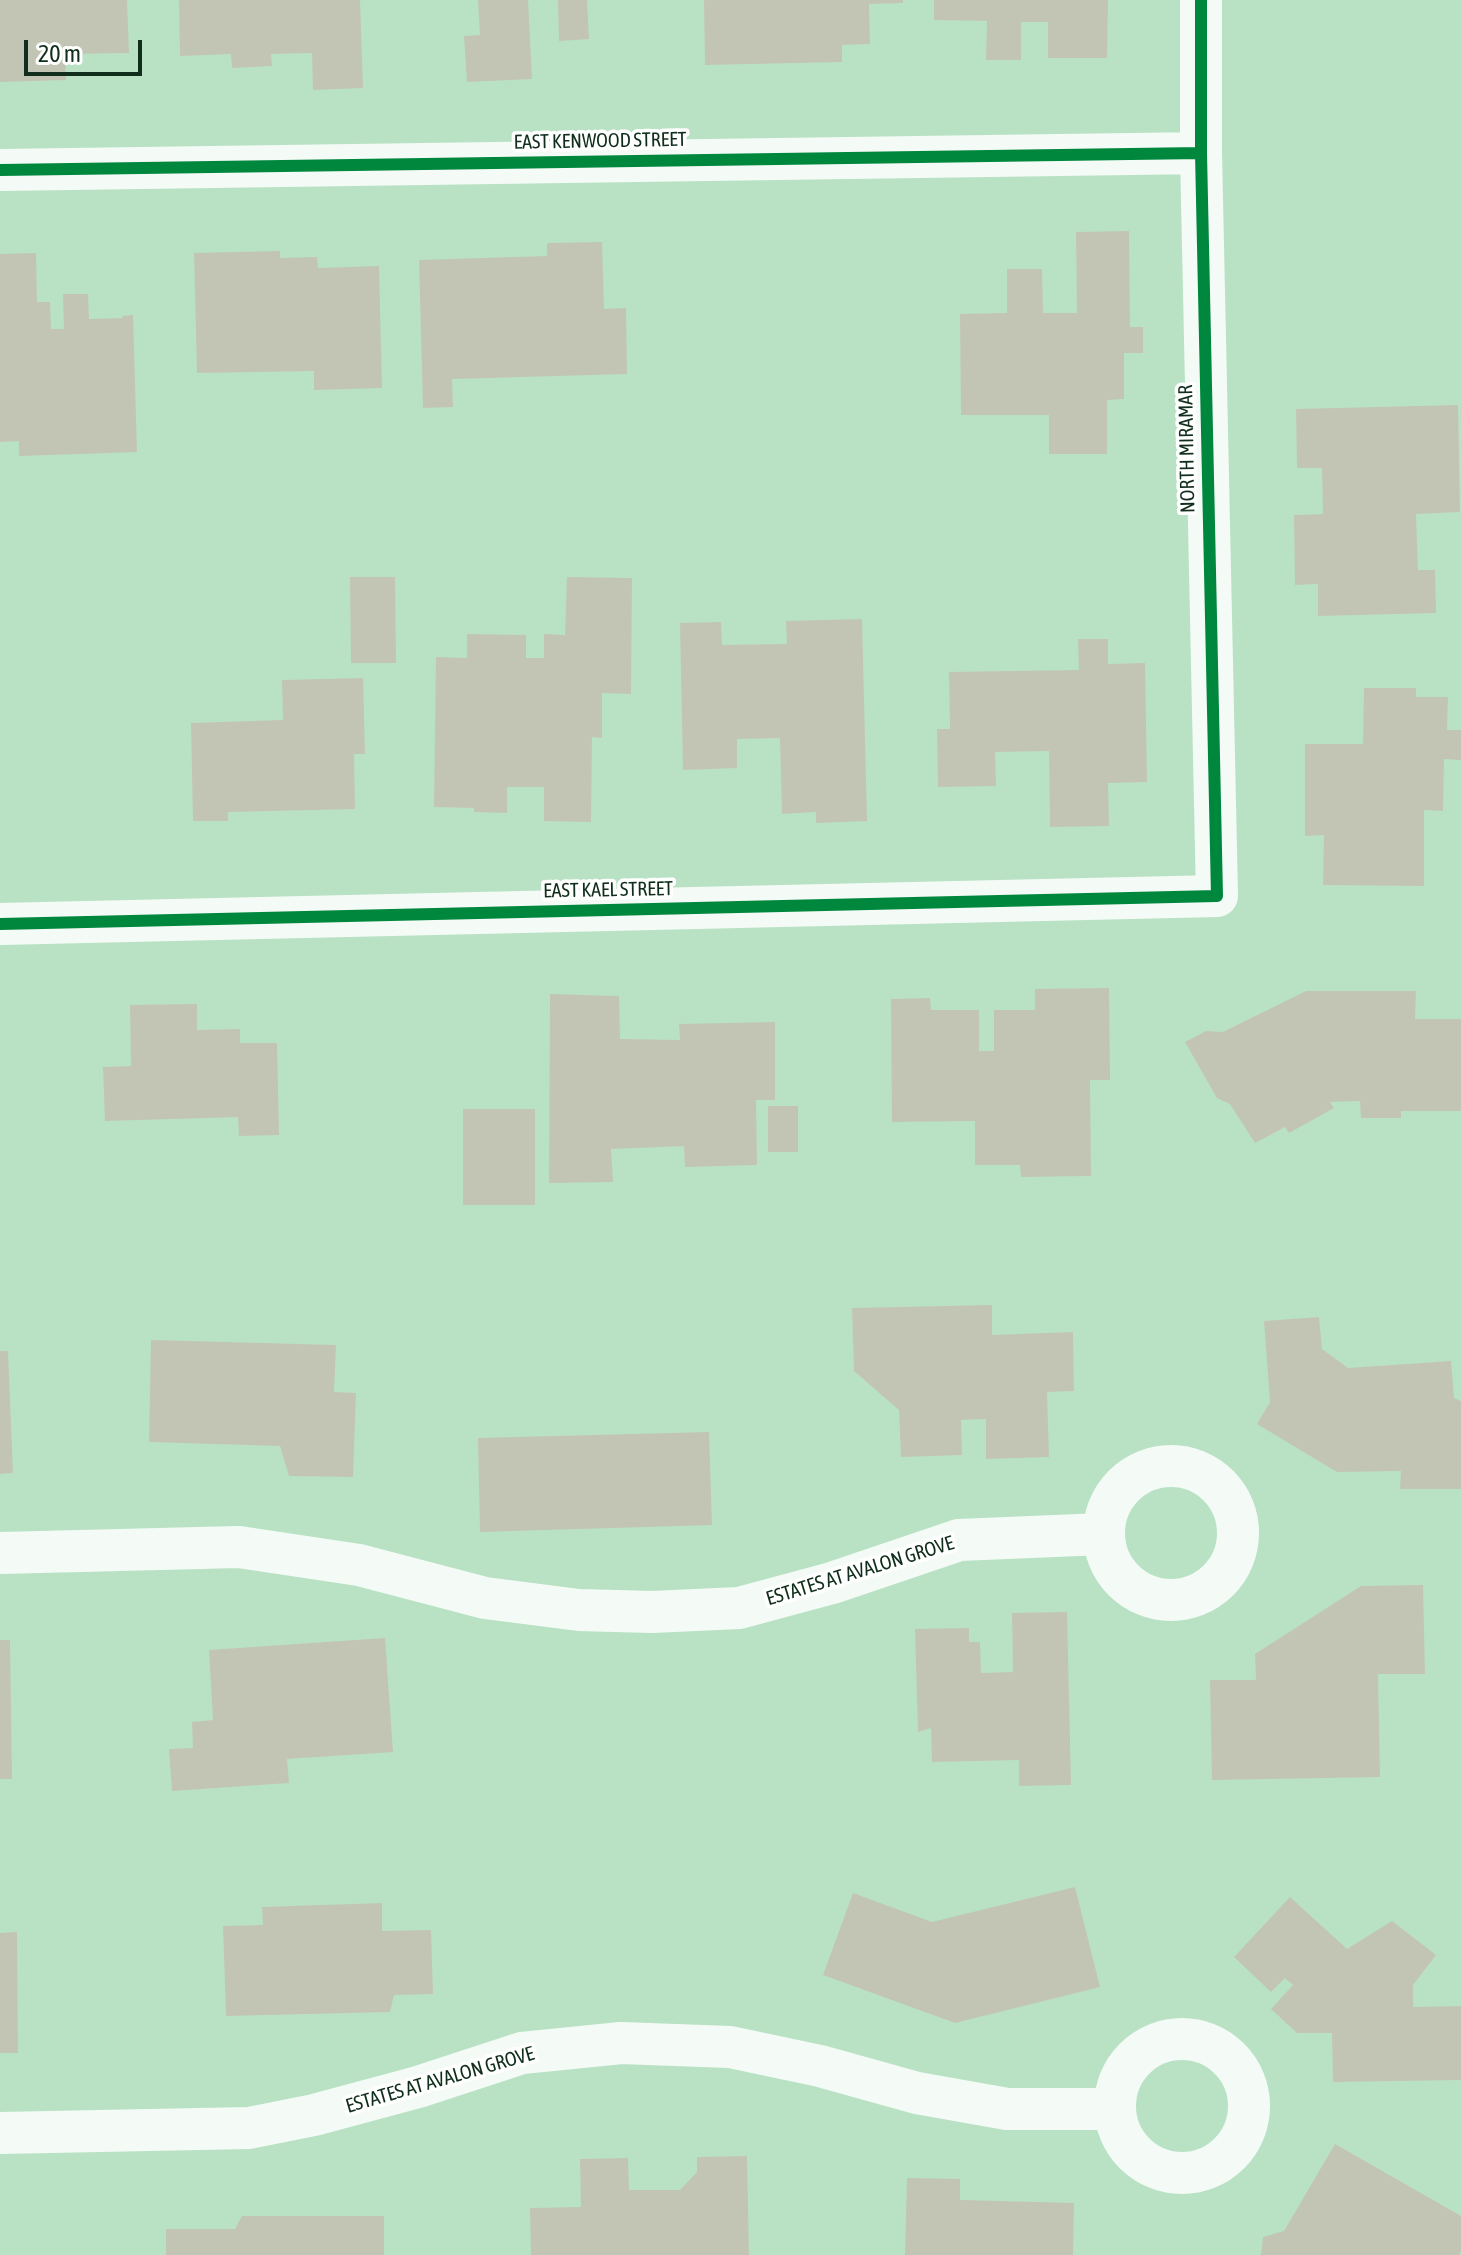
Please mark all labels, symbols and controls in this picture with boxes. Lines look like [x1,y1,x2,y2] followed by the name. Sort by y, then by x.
[28,24,146,74] scale bar
[38,40,81,67] text: 20 m
[513,127,687,155] street label: EAST KENWOOD STREET
[1174,385,1200,513] street label: NORTH MIRAMAR
[543,877,673,903] street label: EAST KAEL STREET
[763,1531,957,1611] street label: ESTATES AT AVALON GROVE
[343,2042,537,2118] street label: ESTATES AT AVALON GROVE

